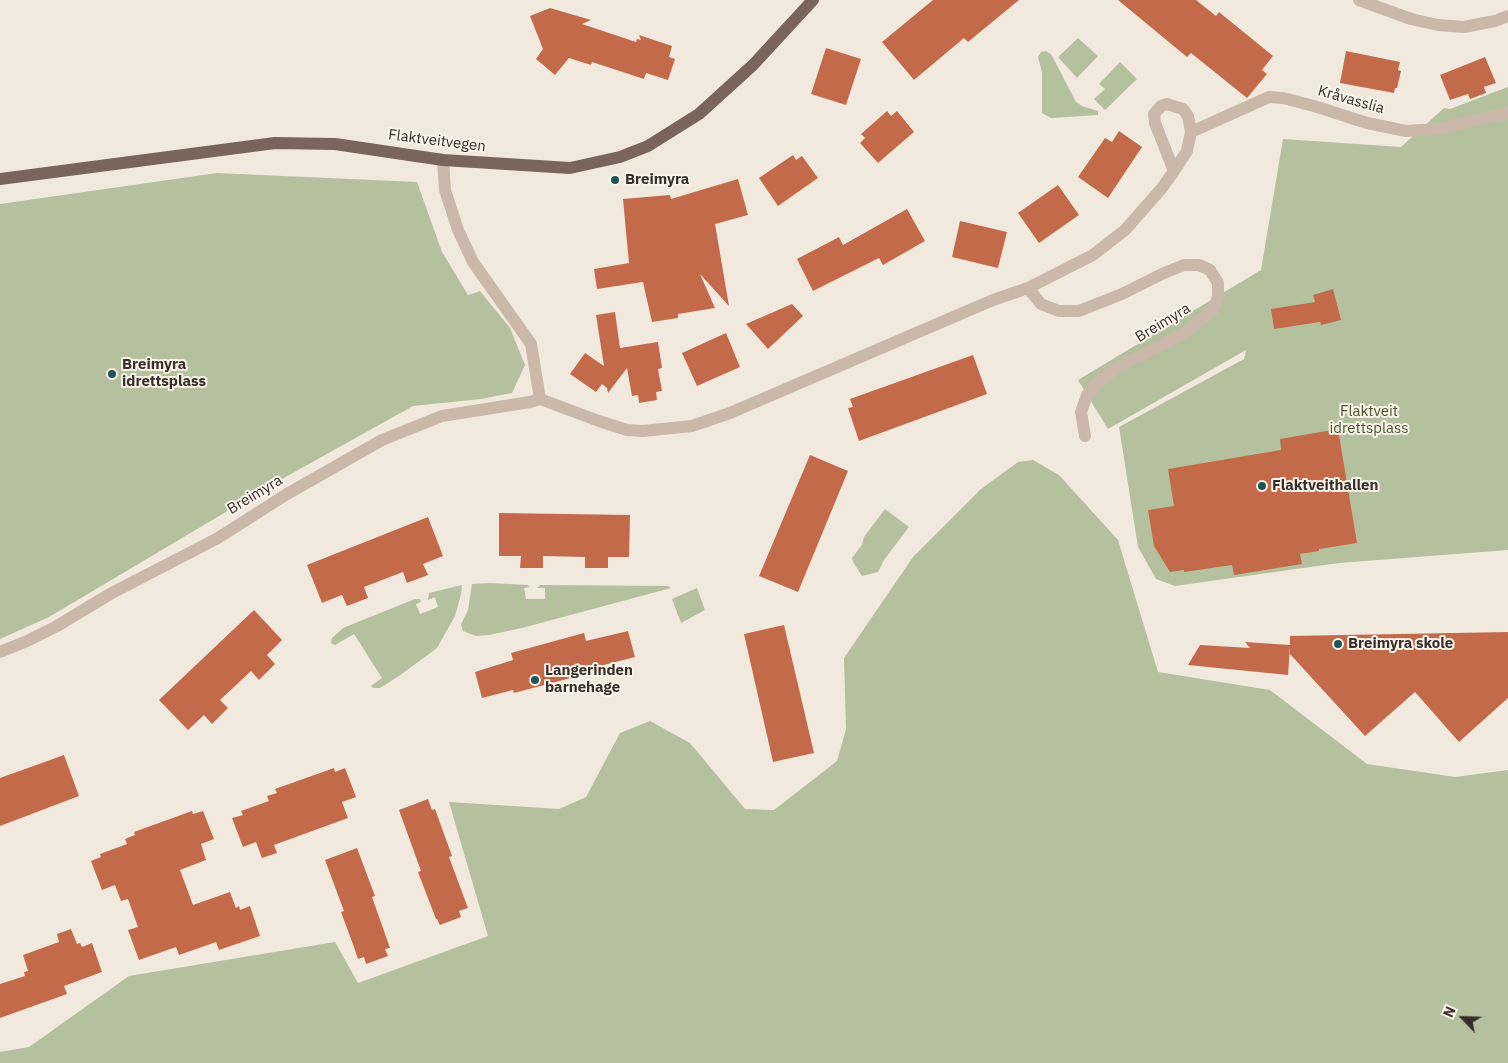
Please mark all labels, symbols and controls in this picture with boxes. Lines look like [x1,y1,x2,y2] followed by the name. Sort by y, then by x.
[1316,82,1386,118] street label: Kråvasslia
[387,126,487,156] street label: Flaktveitvegen
[625,171,689,189] place label: Breimyra
[609,174,621,186] marker: Breimyra
[1132,300,1194,346] street label: Breimyra
[122,356,206,391] place label: Breimyra idrettsplass
[106,368,118,380] marker: Breimyra idrettsplass
[1329,403,1409,438] park label: Flaktveit idrettsplass
[224,472,286,518] street label: Breimyra
[1272,477,1378,495] place label: Flaktveithallen
[1256,480,1268,492] marker: Flaktveithallen
[1348,635,1453,653] place label: Breimyra skole
[1332,638,1344,650] marker: Breimyra skole
[545,662,633,697] place label: Langerinden barnehage
[529,674,541,686] marker: Langerinden barnehage
[1438,993,1488,1043] north arrow
[1439,1004,1460,1020] text: N

